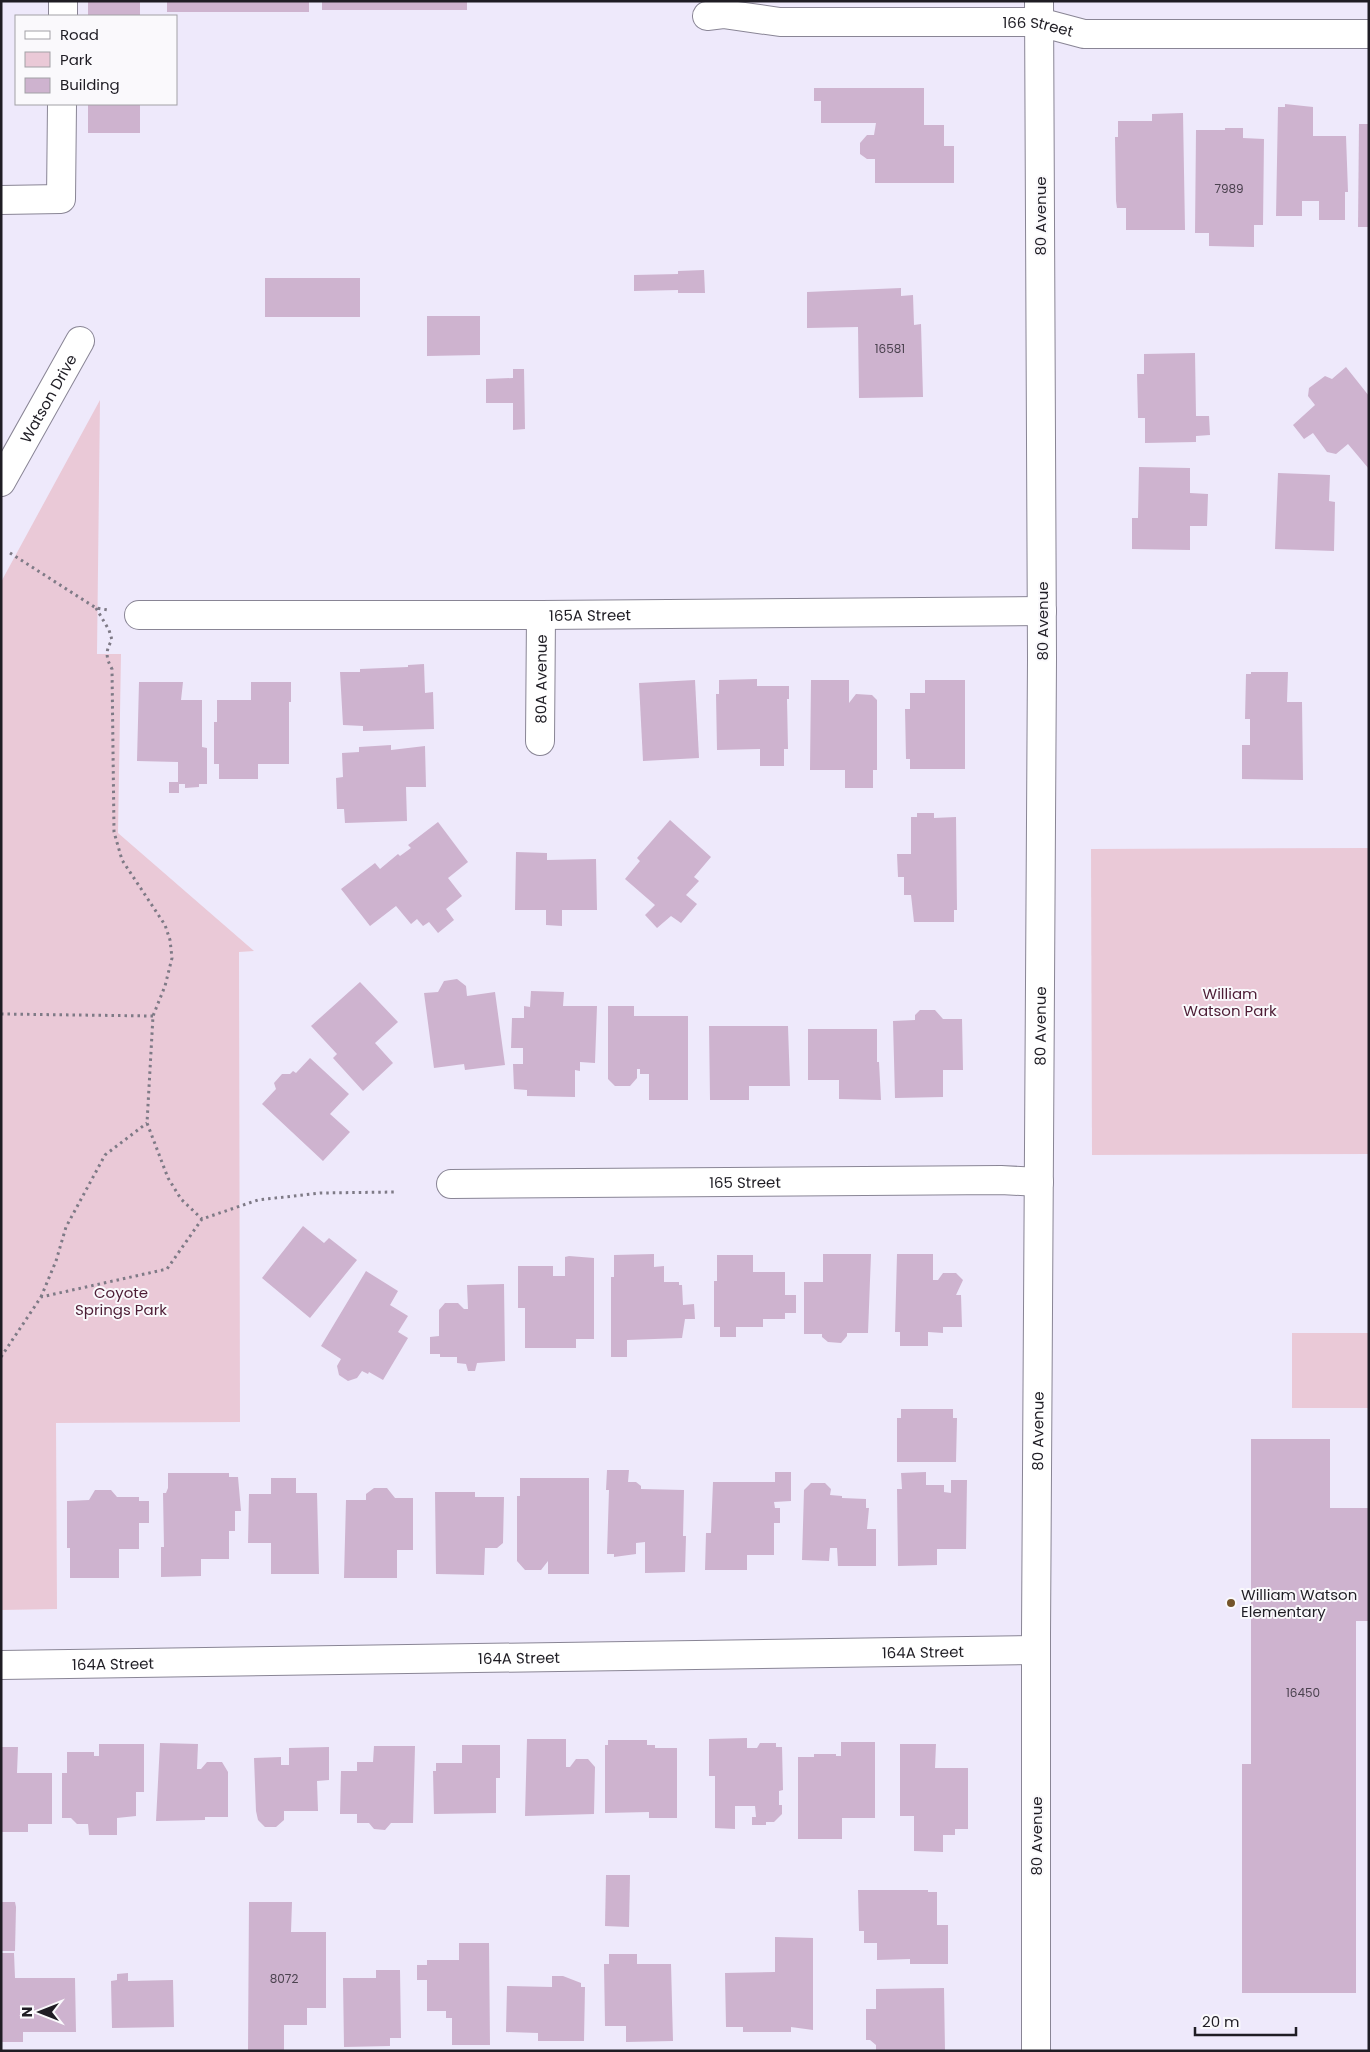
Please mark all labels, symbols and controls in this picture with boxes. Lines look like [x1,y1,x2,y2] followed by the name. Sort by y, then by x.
[1002,12,1076,41] street label: 166 Street
[15,15,178,105] legend
[60,24,99,45] text: Road
[60,49,92,70] text: Park
[60,74,120,95] text: Building
[1030,176,1051,256] street label: 80 Avenue
[1214,180,1244,197] house number: 7989
[875,340,905,357] house number: 16581
[15,350,81,447] street label: Watson Drive
[1032,581,1053,661] street label: 80 Avenue
[549,604,631,625] street label: 165A Street
[530,634,551,724] street label: 80A Avenue
[1183,983,1277,1021] park label: William Watson Park
[1029,986,1050,1066] street label: 80 Avenue
[709,1171,781,1193] street label: 165 Street
[75,1282,167,1320] park label: Coyote Springs Park
[1027,1391,1048,1471] street label: 80 Avenue
[1241,1584,1357,1622] place label: William Watson Elementary
[1225,1597,1237,1609] marker: William Watson Elementary
[882,1641,964,1663] street label: 164A Street
[478,1646,560,1669] street label: 164A Street
[72,1652,154,1674] street label: 164A Street
[1286,1684,1320,1701] house number: 16450
[1026,1796,1047,1876] street label: 80 Avenue
[270,1970,298,1987] house number: 8072
[15,1987,65,2037] north arrow
[1195,2004,1296,2036] scale bar
[17,2007,37,2017] text: N
[1202,2011,1240,2032] text: 20 m

